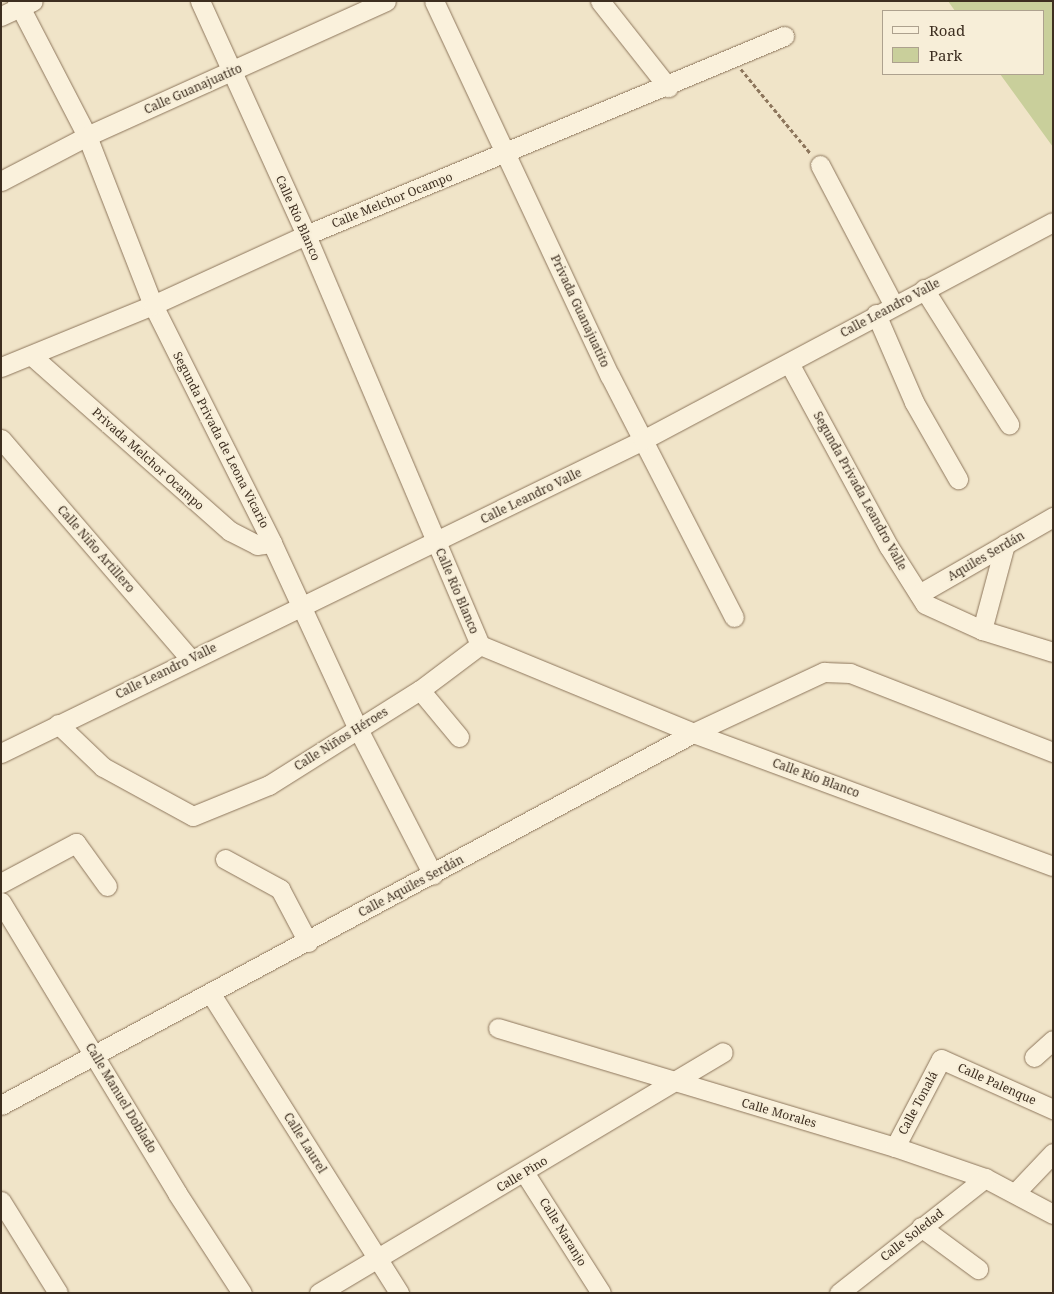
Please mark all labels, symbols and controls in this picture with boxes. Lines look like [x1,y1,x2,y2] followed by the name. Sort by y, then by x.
[882,10,1044,75] legend
[929,20,965,40] text: Road
[929,45,962,65] text: Park
[142,61,244,117] street label: Calle Guanajuatito
[330,169,454,231] street label: Calle Melchor Ocampo
[273,173,323,263] street label: Calle Río Blanco
[548,253,612,369] street label: Privada Guanajuatito
[838,276,942,340] street label: Calle Leandro Valle
[170,349,272,531] street label: Segunda Privada de Leona Vicario
[89,405,207,513] street label: Privada Melchor Ocampo
[810,409,910,573] street label: Segunda Privada Leandro Valle
[478,465,584,527] street label: Calle Leandro Valle
[54,503,138,595] street label: Calle Niño Artillero
[945,528,1027,584] street label: Aquiles Serdán
[432,546,482,636] street label: Calle Río Blanco
[113,640,219,702] street label: Calle Leandro Valle
[292,704,390,774] street label: Calle Niños Héroes
[770,756,862,800] street label: Calle Río Blanco
[356,852,466,920] street label: Calle Aquiles Serdán
[83,1040,159,1156] street label: Calle Manuel Doblado
[956,1060,1038,1108] street label: Calle Palenque
[895,1069,941,1137] street label: Calle Tonalá
[740,1095,818,1131] street label: Calle Morales
[281,1110,329,1176] street label: Calle Laurel
[494,1153,550,1195] street label: Calle Pino
[536,1195,590,1269] street label: Calle Naranjo
[878,1206,946,1264] street label: Calle Soledad

